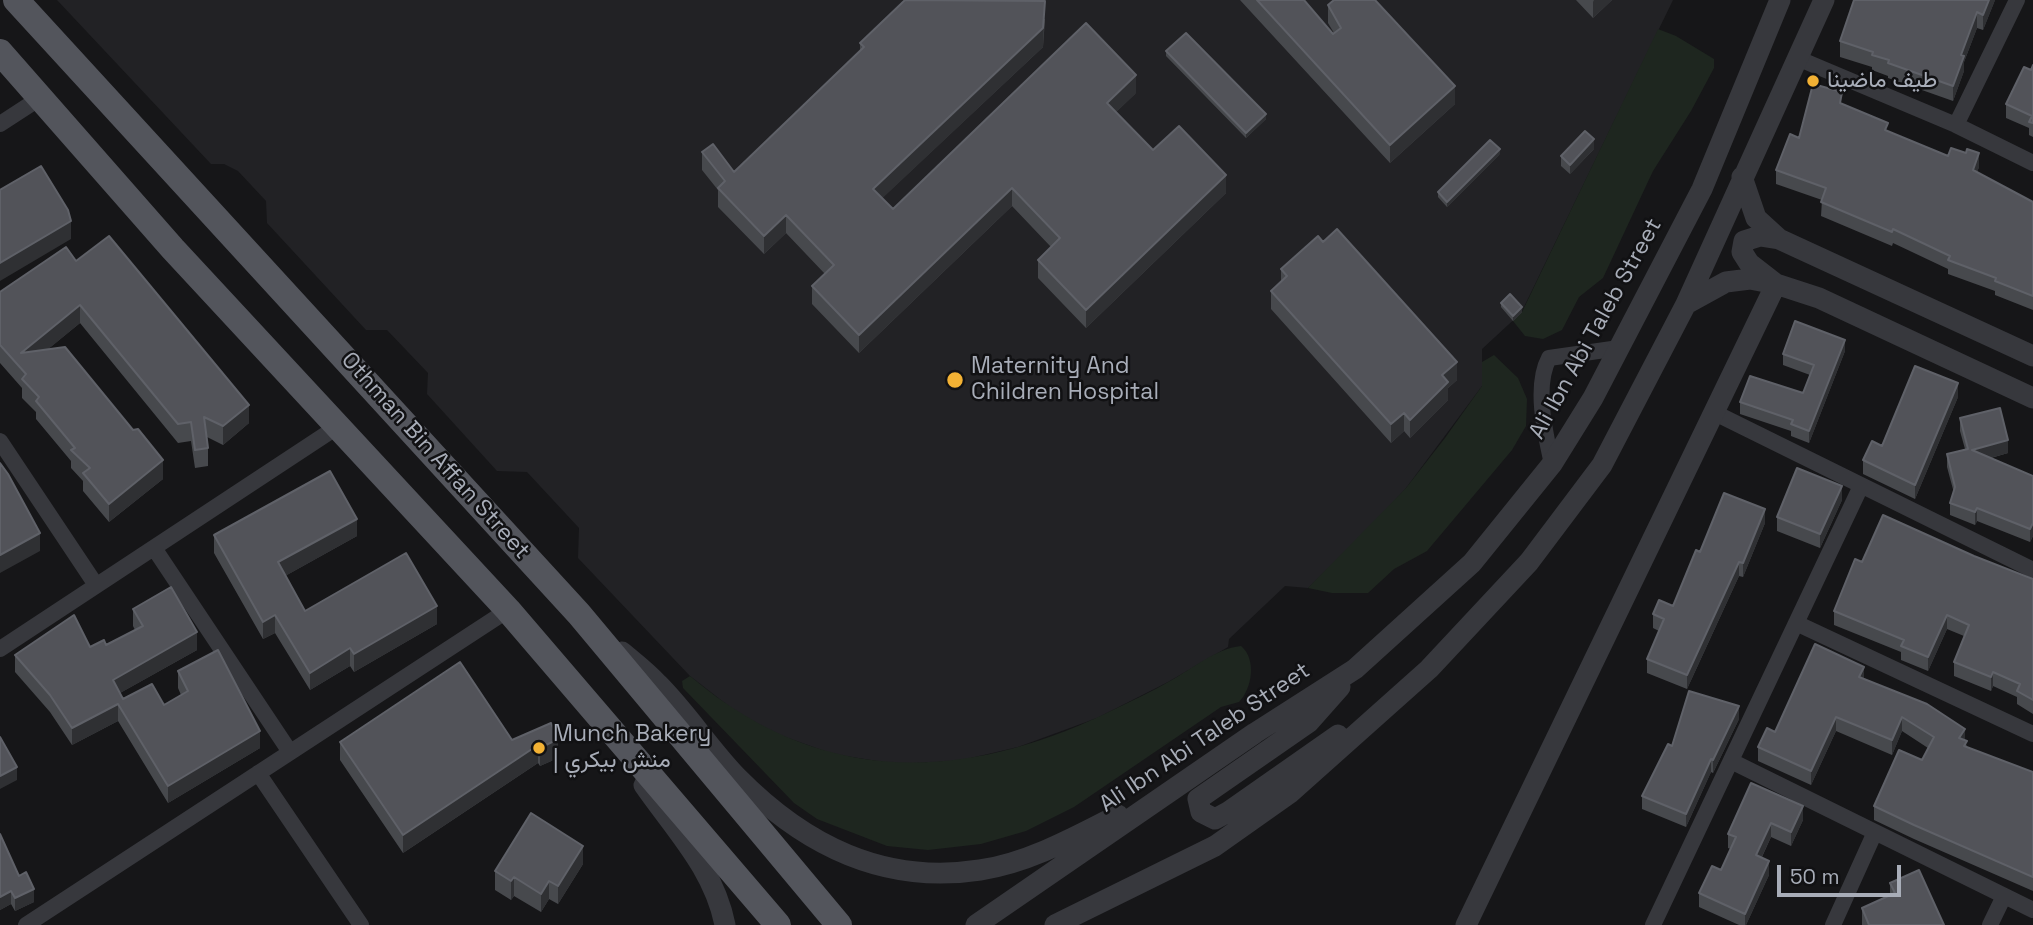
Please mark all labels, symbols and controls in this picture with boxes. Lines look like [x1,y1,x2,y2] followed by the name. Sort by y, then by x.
[1827,67,1937,95] place label: طيف ماضينا
[1805,73,1821,89] marker: طيف ماضينا
[1524,214,1668,444] street label: Ali Ibn Abi Taleb Street
[335,347,535,565] street label: Othman Bin Affan Street
[971,353,1159,407] place label: Maternity And Children Hospital
[945,370,965,390] marker: Maternity And Children Hospital
[1094,657,1316,819] street label: Ali Ibn Abi Taleb Street
[553,721,711,775] place label: Munch Bakery | منش بيكري
[531,740,547,756] marker: Munch Bakery | منش بيكري
[1781,852,1905,896] scale bar
[1790,863,1840,890] text: 50 m

